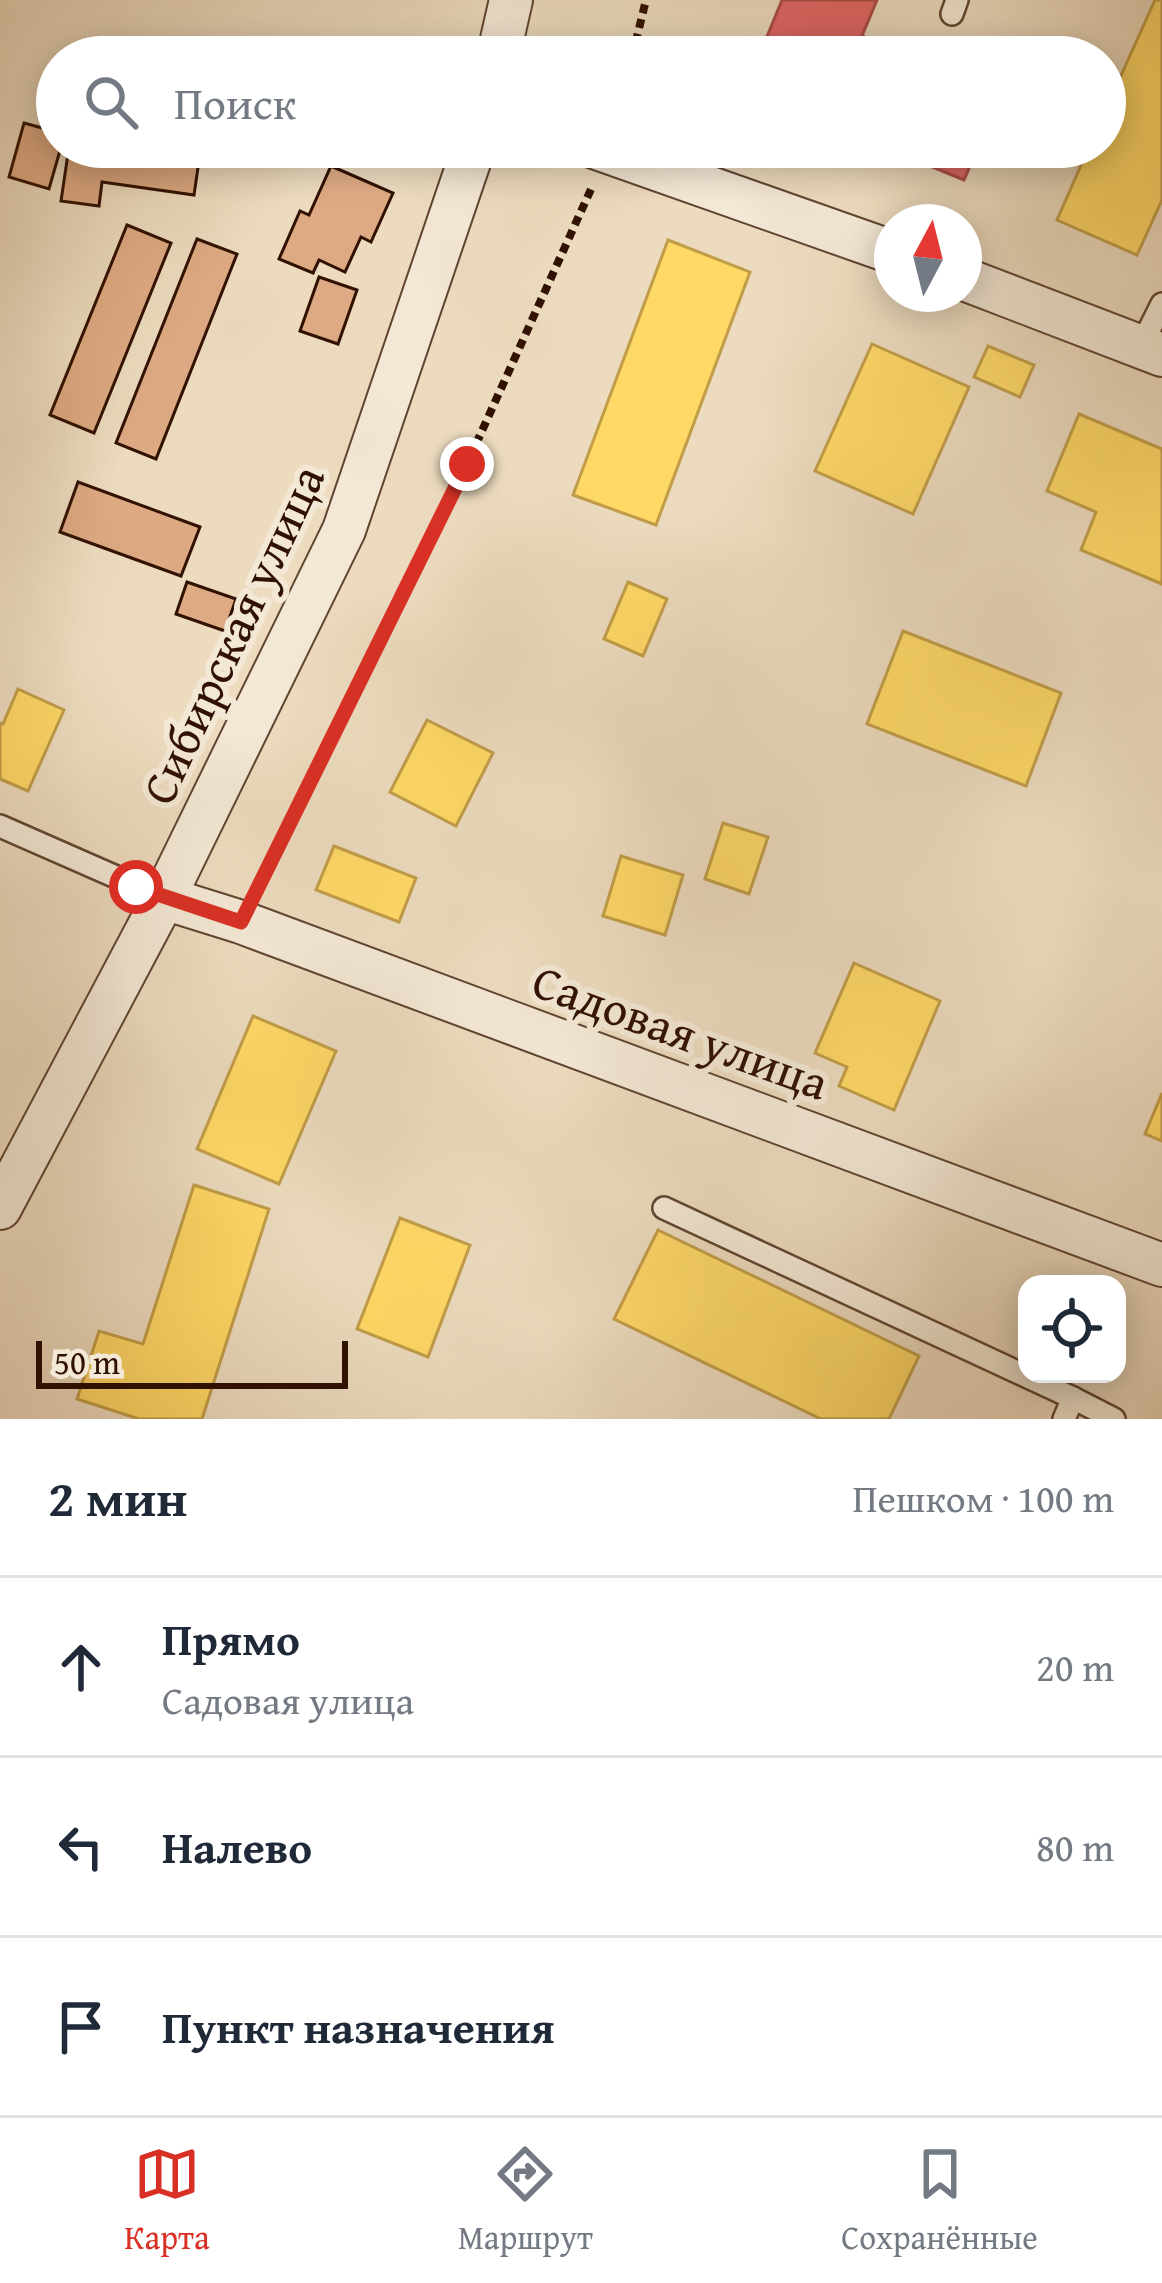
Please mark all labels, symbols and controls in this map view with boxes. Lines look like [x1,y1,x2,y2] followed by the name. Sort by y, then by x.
[36,36,1126,168] search box
[78,69,144,135] icon: search
[174,70,296,135] text: Поиск
[874,204,982,312] north arrow
[440,437,494,491] route end
[122,452,342,815] street label: Сибирская улица
[109,860,163,914] route start
[523,945,839,1117] street label: Садовая улица
[1018,1275,1126,1383] map controls
[1018,1275,1126,1383] button: locate
[36,1335,348,1388] scale bar
[54,1338,120,1386] text: 50 m
[48,1460,187,1535] text: 2 мин
[852,1469,1114,1526] text: Пешком · 100 m
[162,1606,300,1671] text: Прямо
[48,1634,114,1700] icon: ahead
[1036,1638,1114,1695] text: 20 m
[162,1671,414,1728] text: Садовая улица
[48,1814,114,1880] icon: left
[162,1814,312,1879] text: Налево
[1036,1818,1114,1875] text: 80 m
[48,1994,114,2060] icon: arrive
[162,1994,555,2059] text: Пункт назначения
[124,2141,210,2261] tab: Карта
[458,2141,593,2261] tab: Маршрут
[841,2141,1038,2261] tab: Сохранённые

